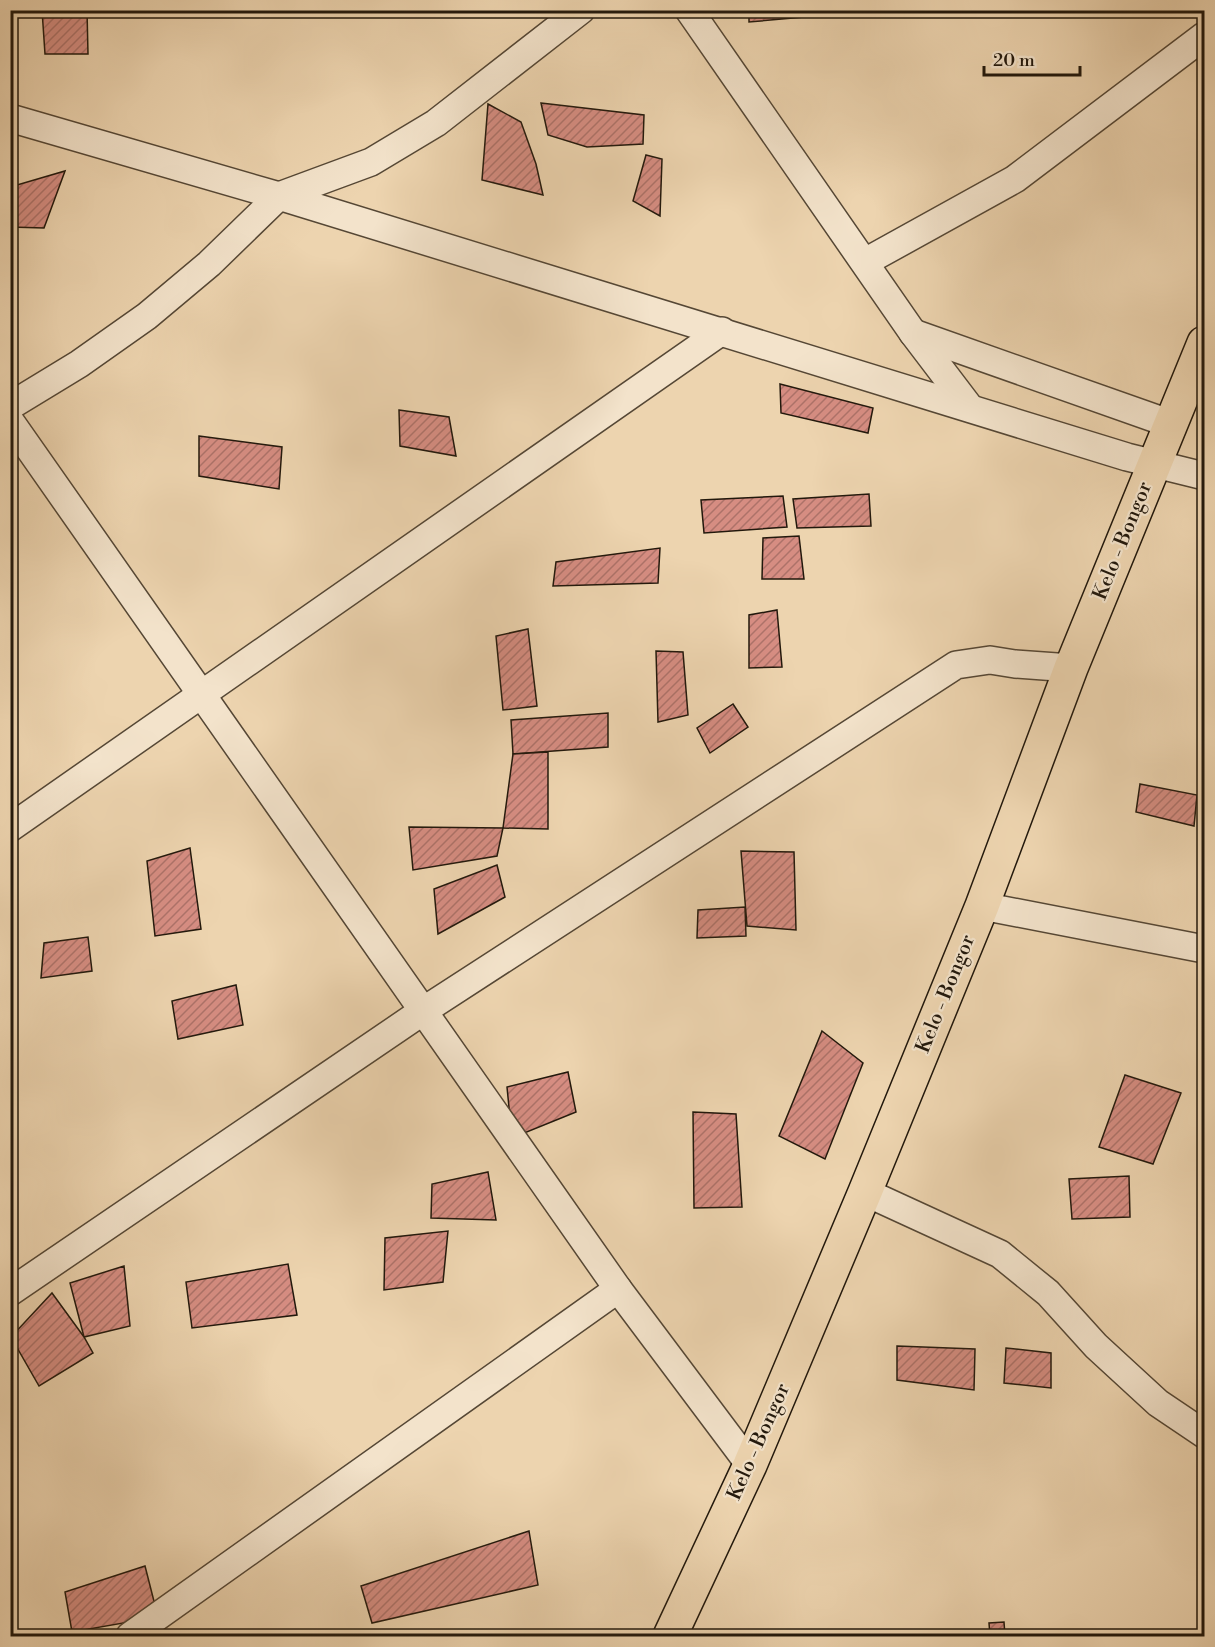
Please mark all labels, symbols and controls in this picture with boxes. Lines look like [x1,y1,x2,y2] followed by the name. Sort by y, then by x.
[984,39,1080,77] scale bar
[993,49,1035,72] text: 20 m
[1088,478,1158,604] street label: Kelo - Bongor
[911,931,981,1057] street label: Kelo - Bongor
[722,1379,796,1504] street label: Kelo - Bongor

